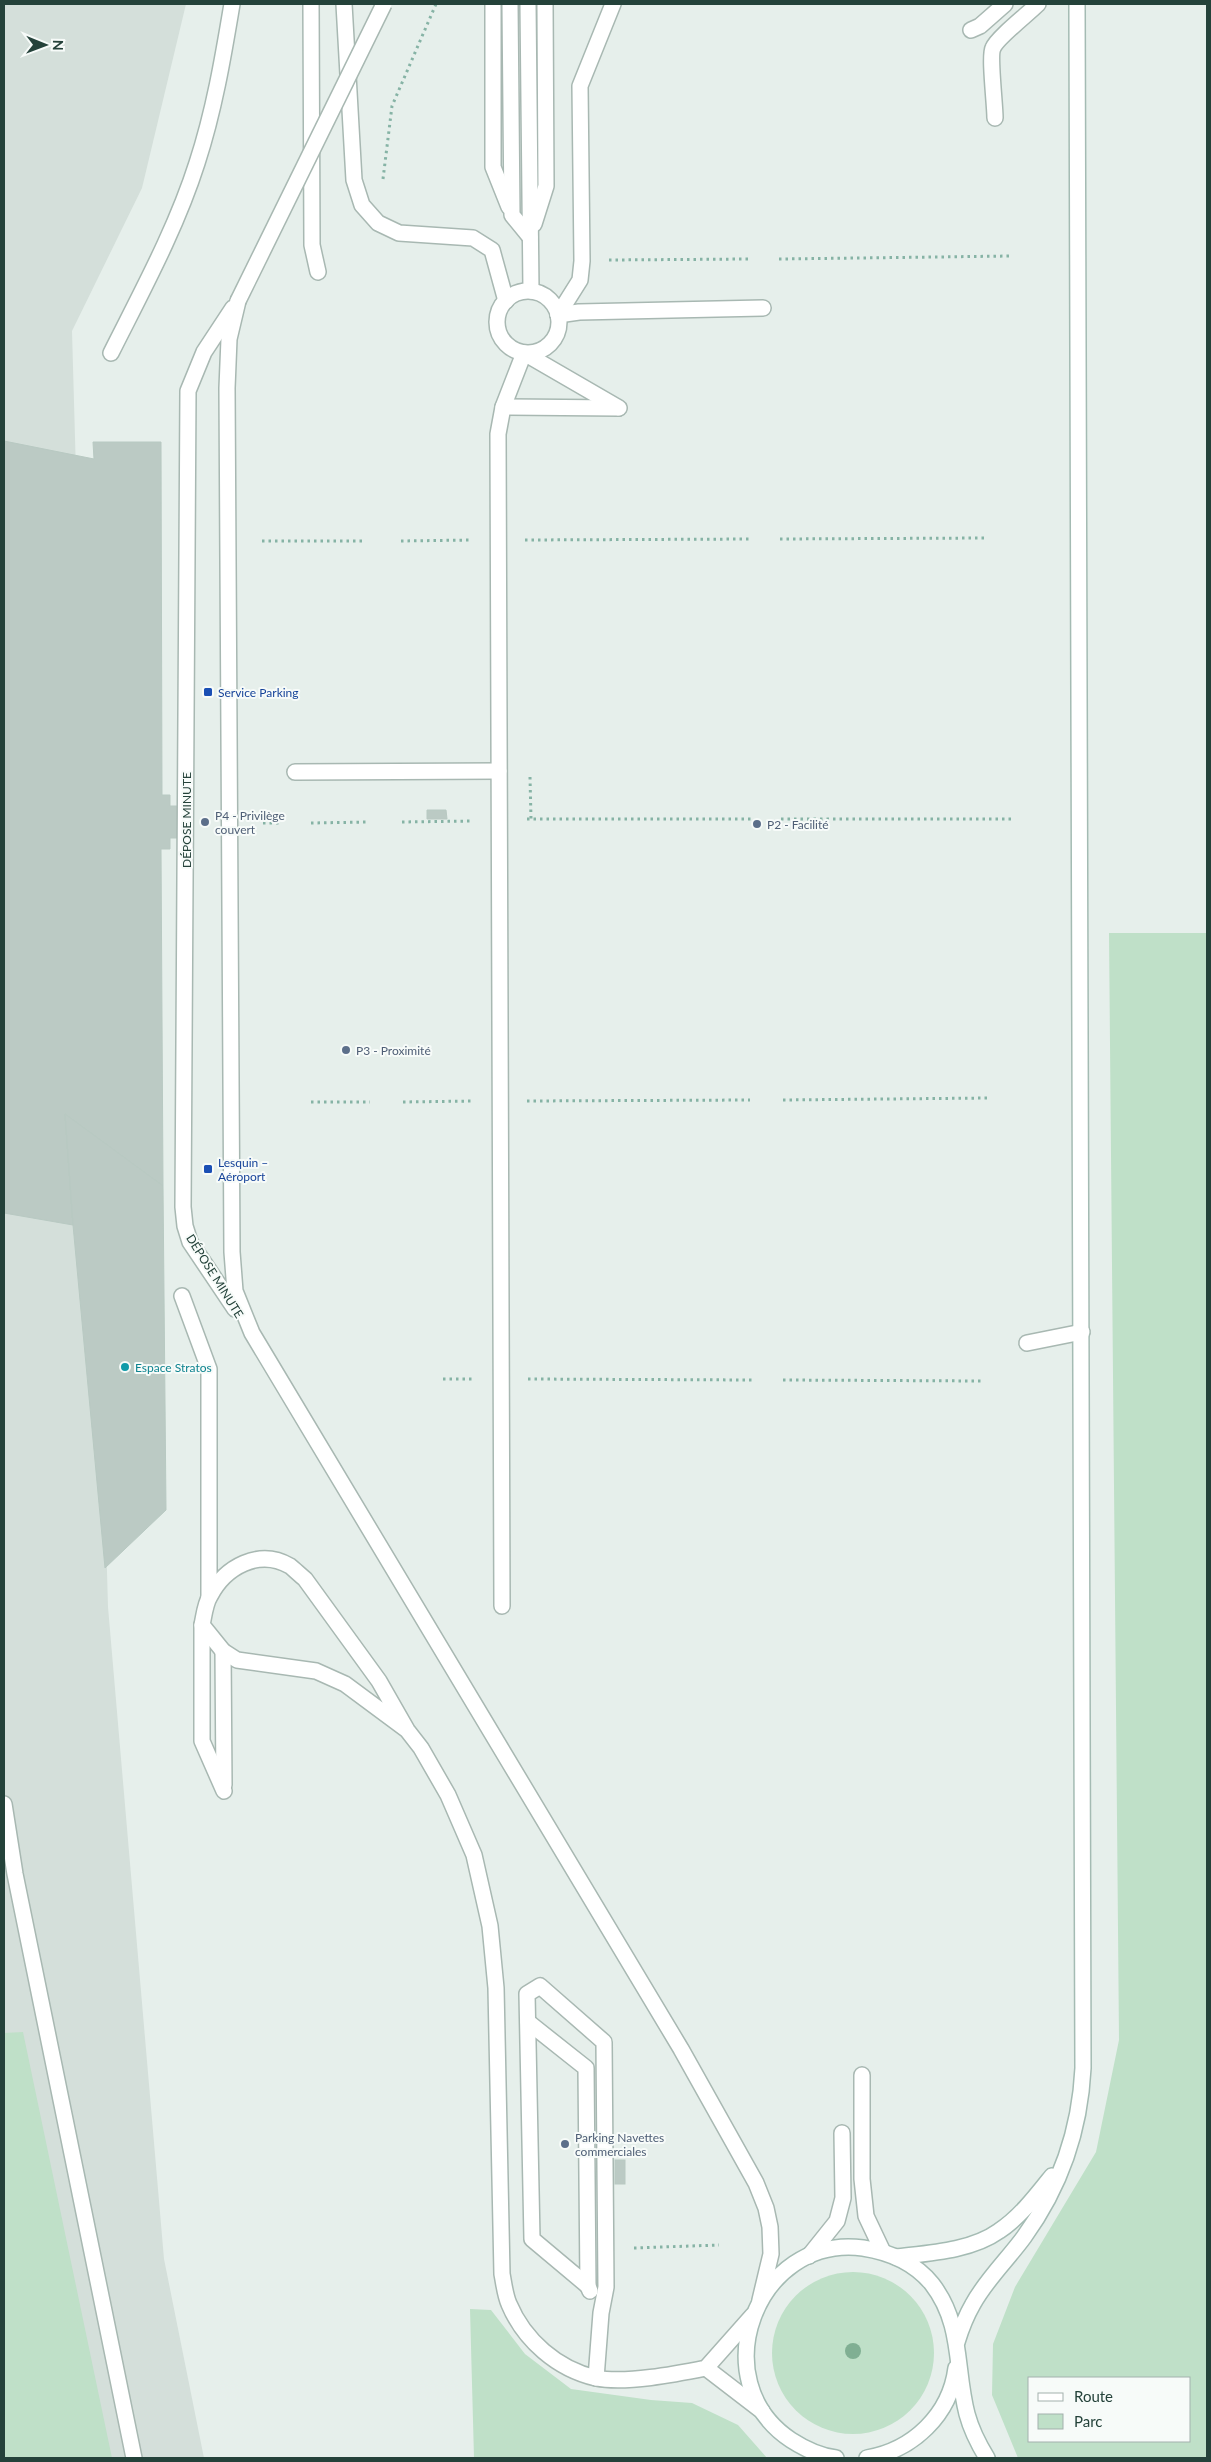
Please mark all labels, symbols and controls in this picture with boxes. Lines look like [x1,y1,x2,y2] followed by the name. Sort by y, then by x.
[20,20,70,70] north arrow
[50,40,67,51] text: N
[218,685,299,700] place label: Service Parking
[202,686,214,698] marker: Service Parking
[179,772,194,868] street label: DÉPOSE MINUTE
[215,808,285,837] place label: P4 - Privilège couvert
[199,816,211,828] marker: P4 - Privilège couvert
[767,817,829,832] place label: P2 - Facilité
[751,818,763,830] marker: P2 - Facilité
[356,1043,431,1058] place label: P3 - Proximité
[340,1044,352,1056] marker: P3 - Proximité
[218,1155,268,1184] place label: Lesquin – Aéroport
[202,1163,214,1175] marker: Lesquin – Aéroport
[183,1231,247,1321] street label: DÉPOSE MINUTE
[135,1360,212,1375] place label: Espace Stratos
[119,1361,131,1373] marker: Espace Stratos
[575,2130,664,2159] place label: Parking Navettes commerciales
[559,2138,571,2150] marker: Parking Navettes commerciales
[1028,2377,1191,2442] legend
[1074,2387,1113,2405] text: Route
[1074,2412,1103,2430] text: Parc

